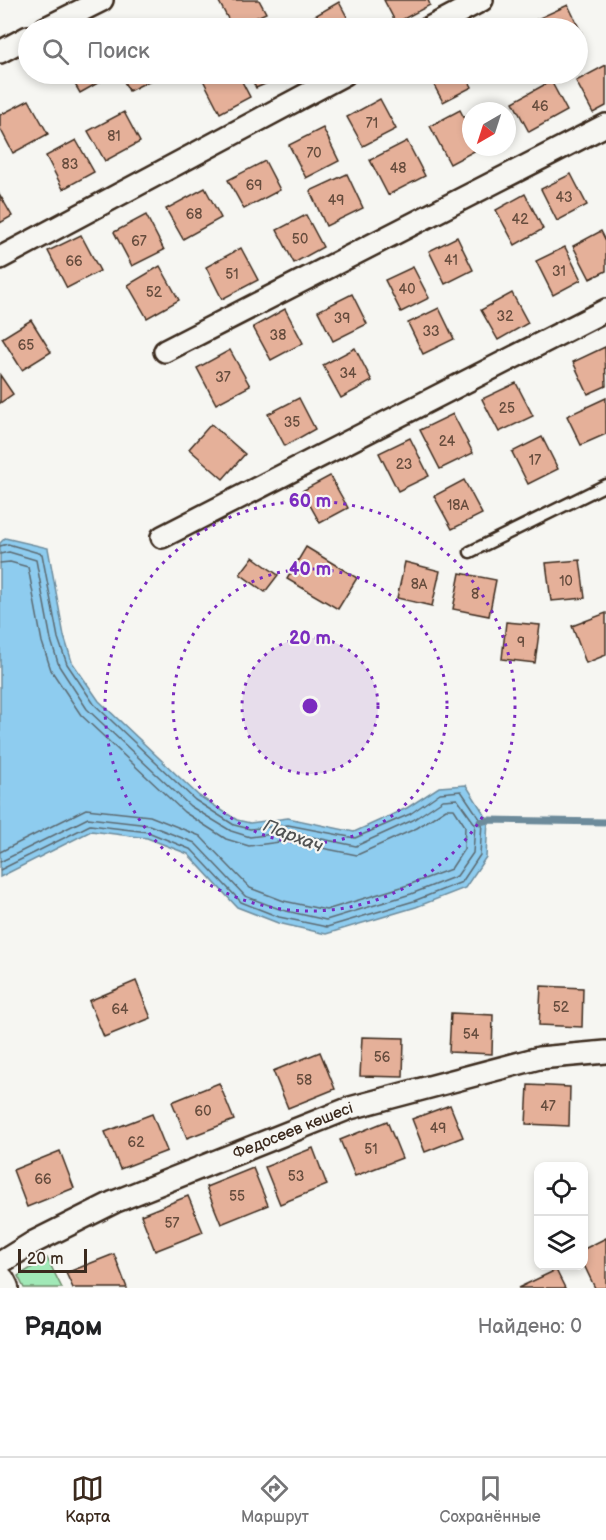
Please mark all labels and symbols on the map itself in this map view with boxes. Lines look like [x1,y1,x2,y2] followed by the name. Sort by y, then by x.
[531,98,549,115] house number: 46
[462,102,516,156] north arrow
[366,115,378,132] house number: 71
[107,128,121,145] house number: 81
[306,145,322,162] house number: 70
[62,156,78,173] house number: 83
[390,160,406,177] house number: 48
[246,177,262,194] house number: 69
[555,189,573,206] house number: 43
[328,192,344,209] house number: 49
[186,206,202,223] house number: 68
[512,211,529,228] house number: 42
[292,231,308,248] house number: 50
[131,233,147,250] house number: 67
[444,252,458,269] house number: 41
[65,253,83,270] house number: 66
[552,263,566,280] house number: 31
[225,266,239,283] house number: 51
[399,281,415,298] house number: 40
[146,284,163,301] house number: 52
[497,308,514,325] house number: 32
[334,310,350,327] house number: 39
[422,323,440,340] house number: 33
[270,327,286,344] house number: 38
[18,337,34,354] house number: 65
[339,365,357,382] house number: 34
[215,369,231,386] house number: 37
[499,400,515,417] house number: 25
[284,414,300,431] house number: 35
[439,433,456,450] house number: 24
[529,452,541,469] house number: 17
[396,456,412,473] house number: 23
[289,491,331,512] text: 60 m
[447,497,470,514] house number: 18А
[289,559,331,580] text: 40 m
[559,573,573,590] house number: 10
[411,576,428,593] house number: 8А
[471,586,479,603] house number: 8
[289,628,331,649] text: 20 m
[517,634,525,651] house number: 9
[300,696,320,716] centre of rings
[260,815,326,857] water label: Пархач
[553,999,570,1016] house number: 52
[111,1001,129,1018] house number: 64
[463,1026,480,1043] house number: 54
[374,1049,391,1066] house number: 56
[296,1072,312,1089] house number: 58
[230,1098,355,1163] street label: Федосеев көшесі
[540,1098,556,1115] house number: 47
[195,1103,211,1120] house number: 60
[430,1120,446,1137] house number: 49
[128,1134,145,1151] house number: 62
[364,1141,378,1158] house number: 51
[288,1168,304,1185] house number: 53
[34,1171,52,1188] house number: 66
[229,1188,245,1205] house number: 55
[165,1215,180,1232] house number: 57
[18,1246,87,1274] scale bar

